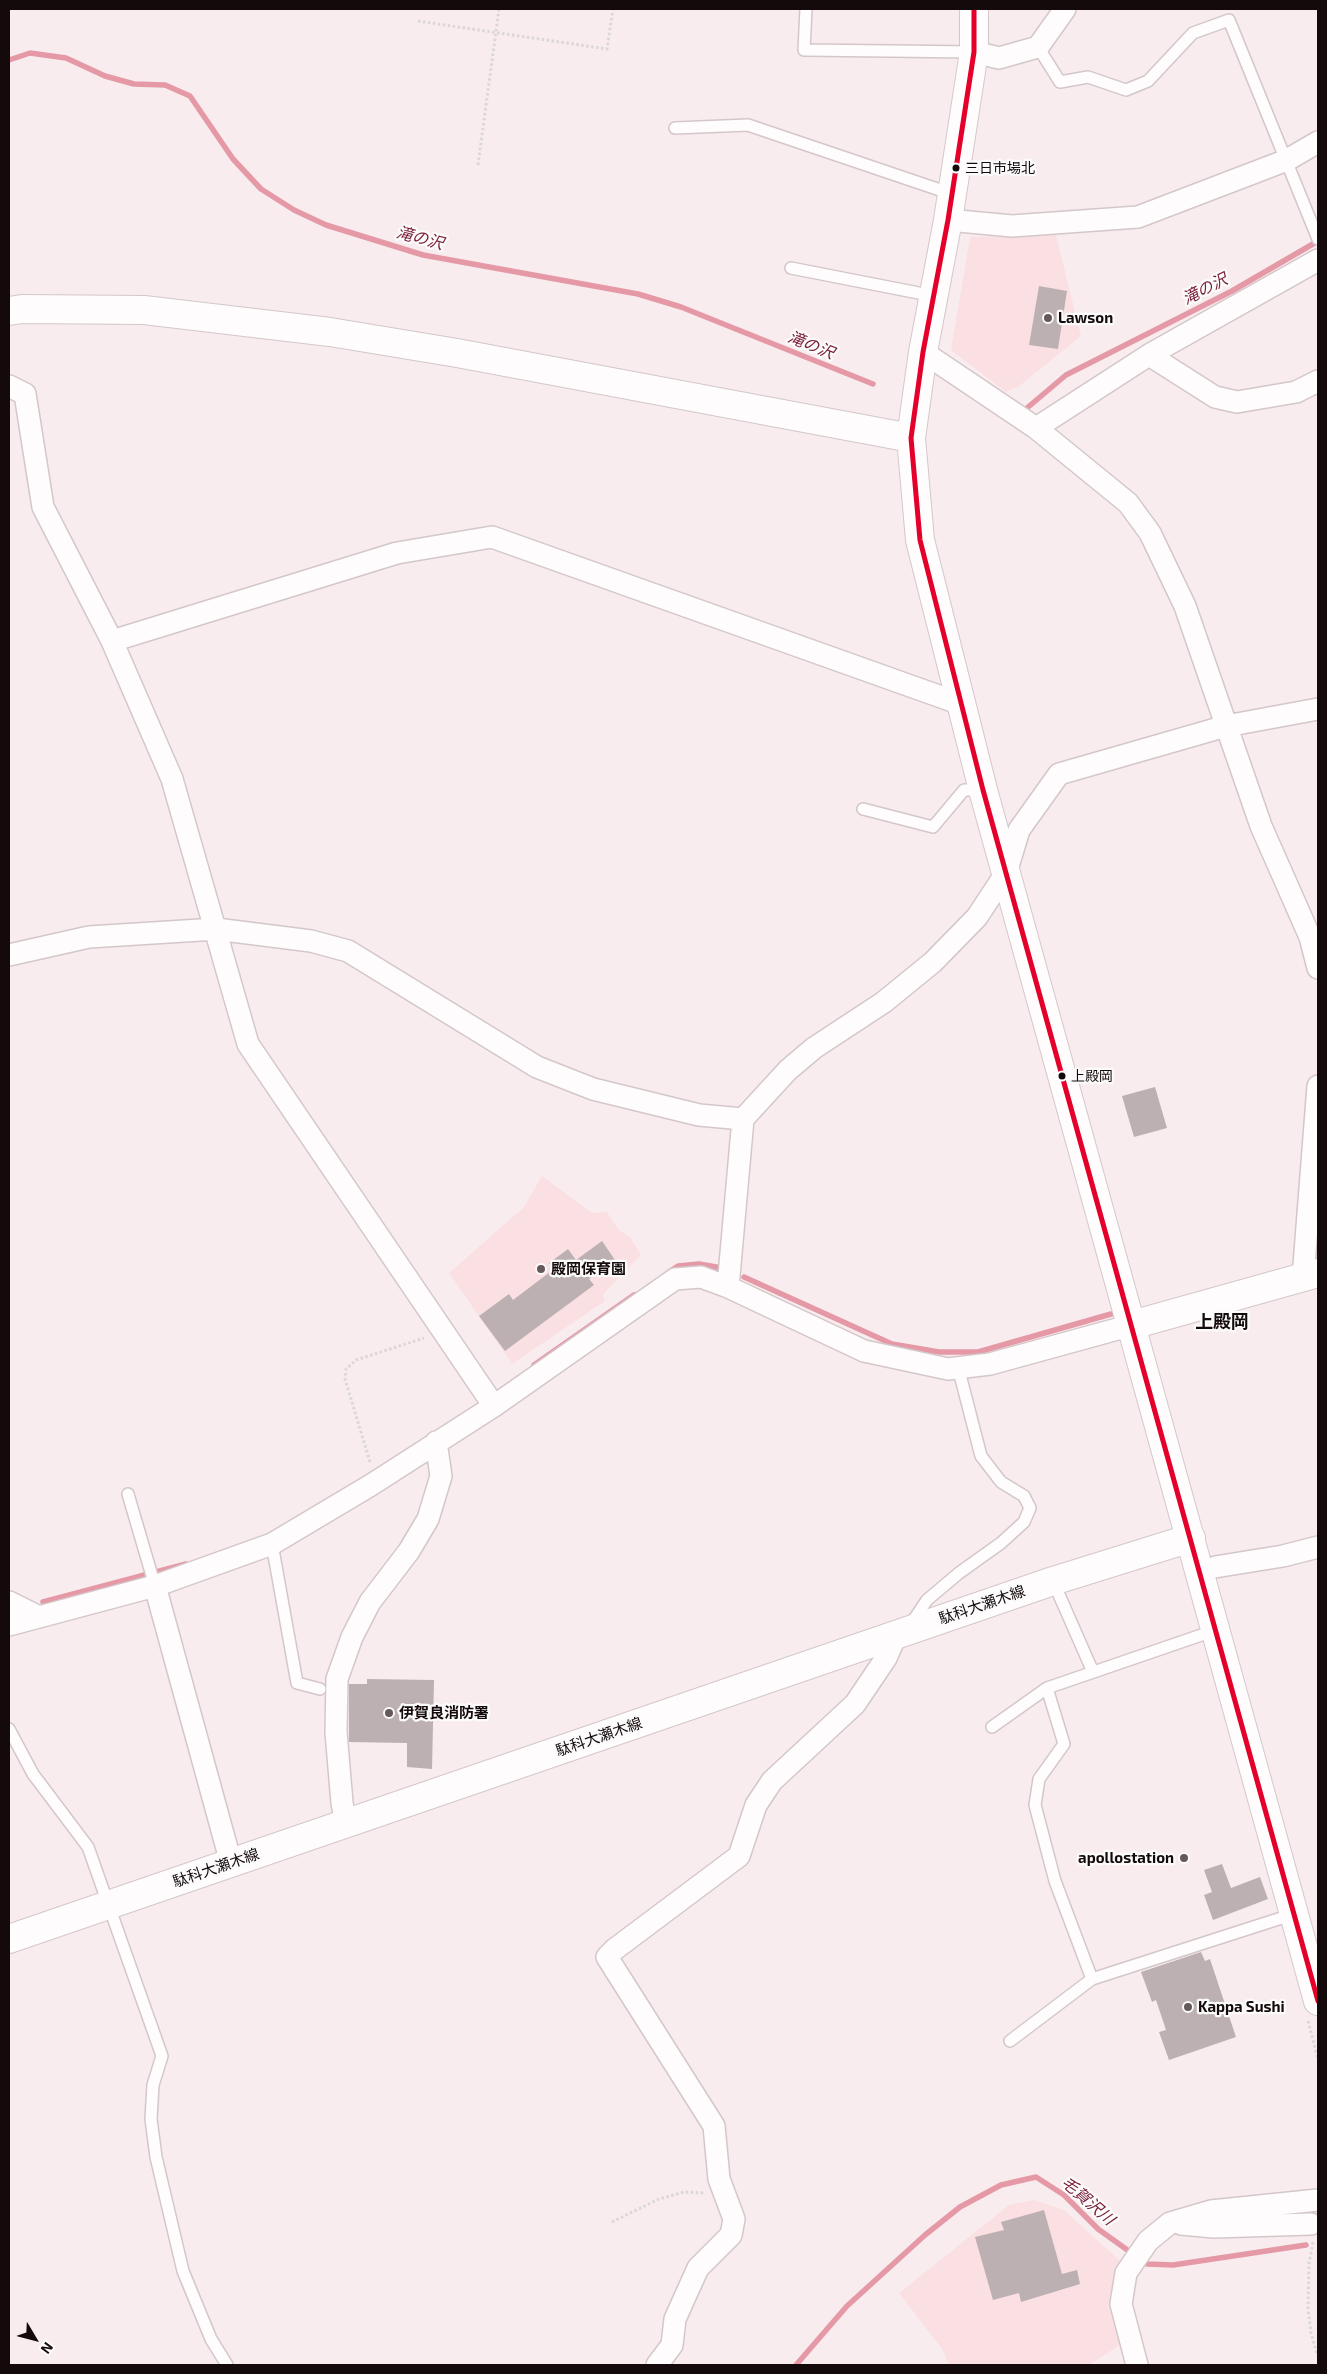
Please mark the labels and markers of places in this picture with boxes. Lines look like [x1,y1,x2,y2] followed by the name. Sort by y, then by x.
[965,160,1035,176] place label: 三日市場北
[951,163,961,173] marker: 三日市場北
[1058,309,1113,327] place label: Lawson
[1042,312,1054,324] marker: Lawson
[1071,1068,1113,1084] place label: 上殿岡
[1057,1071,1067,1081] marker: 上殿岡
[551,1260,626,1278] place label: 殿岡保育園
[535,1263,547,1275] marker: 殿岡保育園
[399,1704,489,1722] place label: 伊賀良消防署
[383,1707,395,1719] marker: 伊賀良消防署
[1078,1849,1174,1867] place label: apollostation
[1178,1852,1190,1864] marker: apollostation
[1198,1998,1285,2016] place label: Kappa Sushi
[1182,2001,1194,2013] marker: Kappa Sushi

